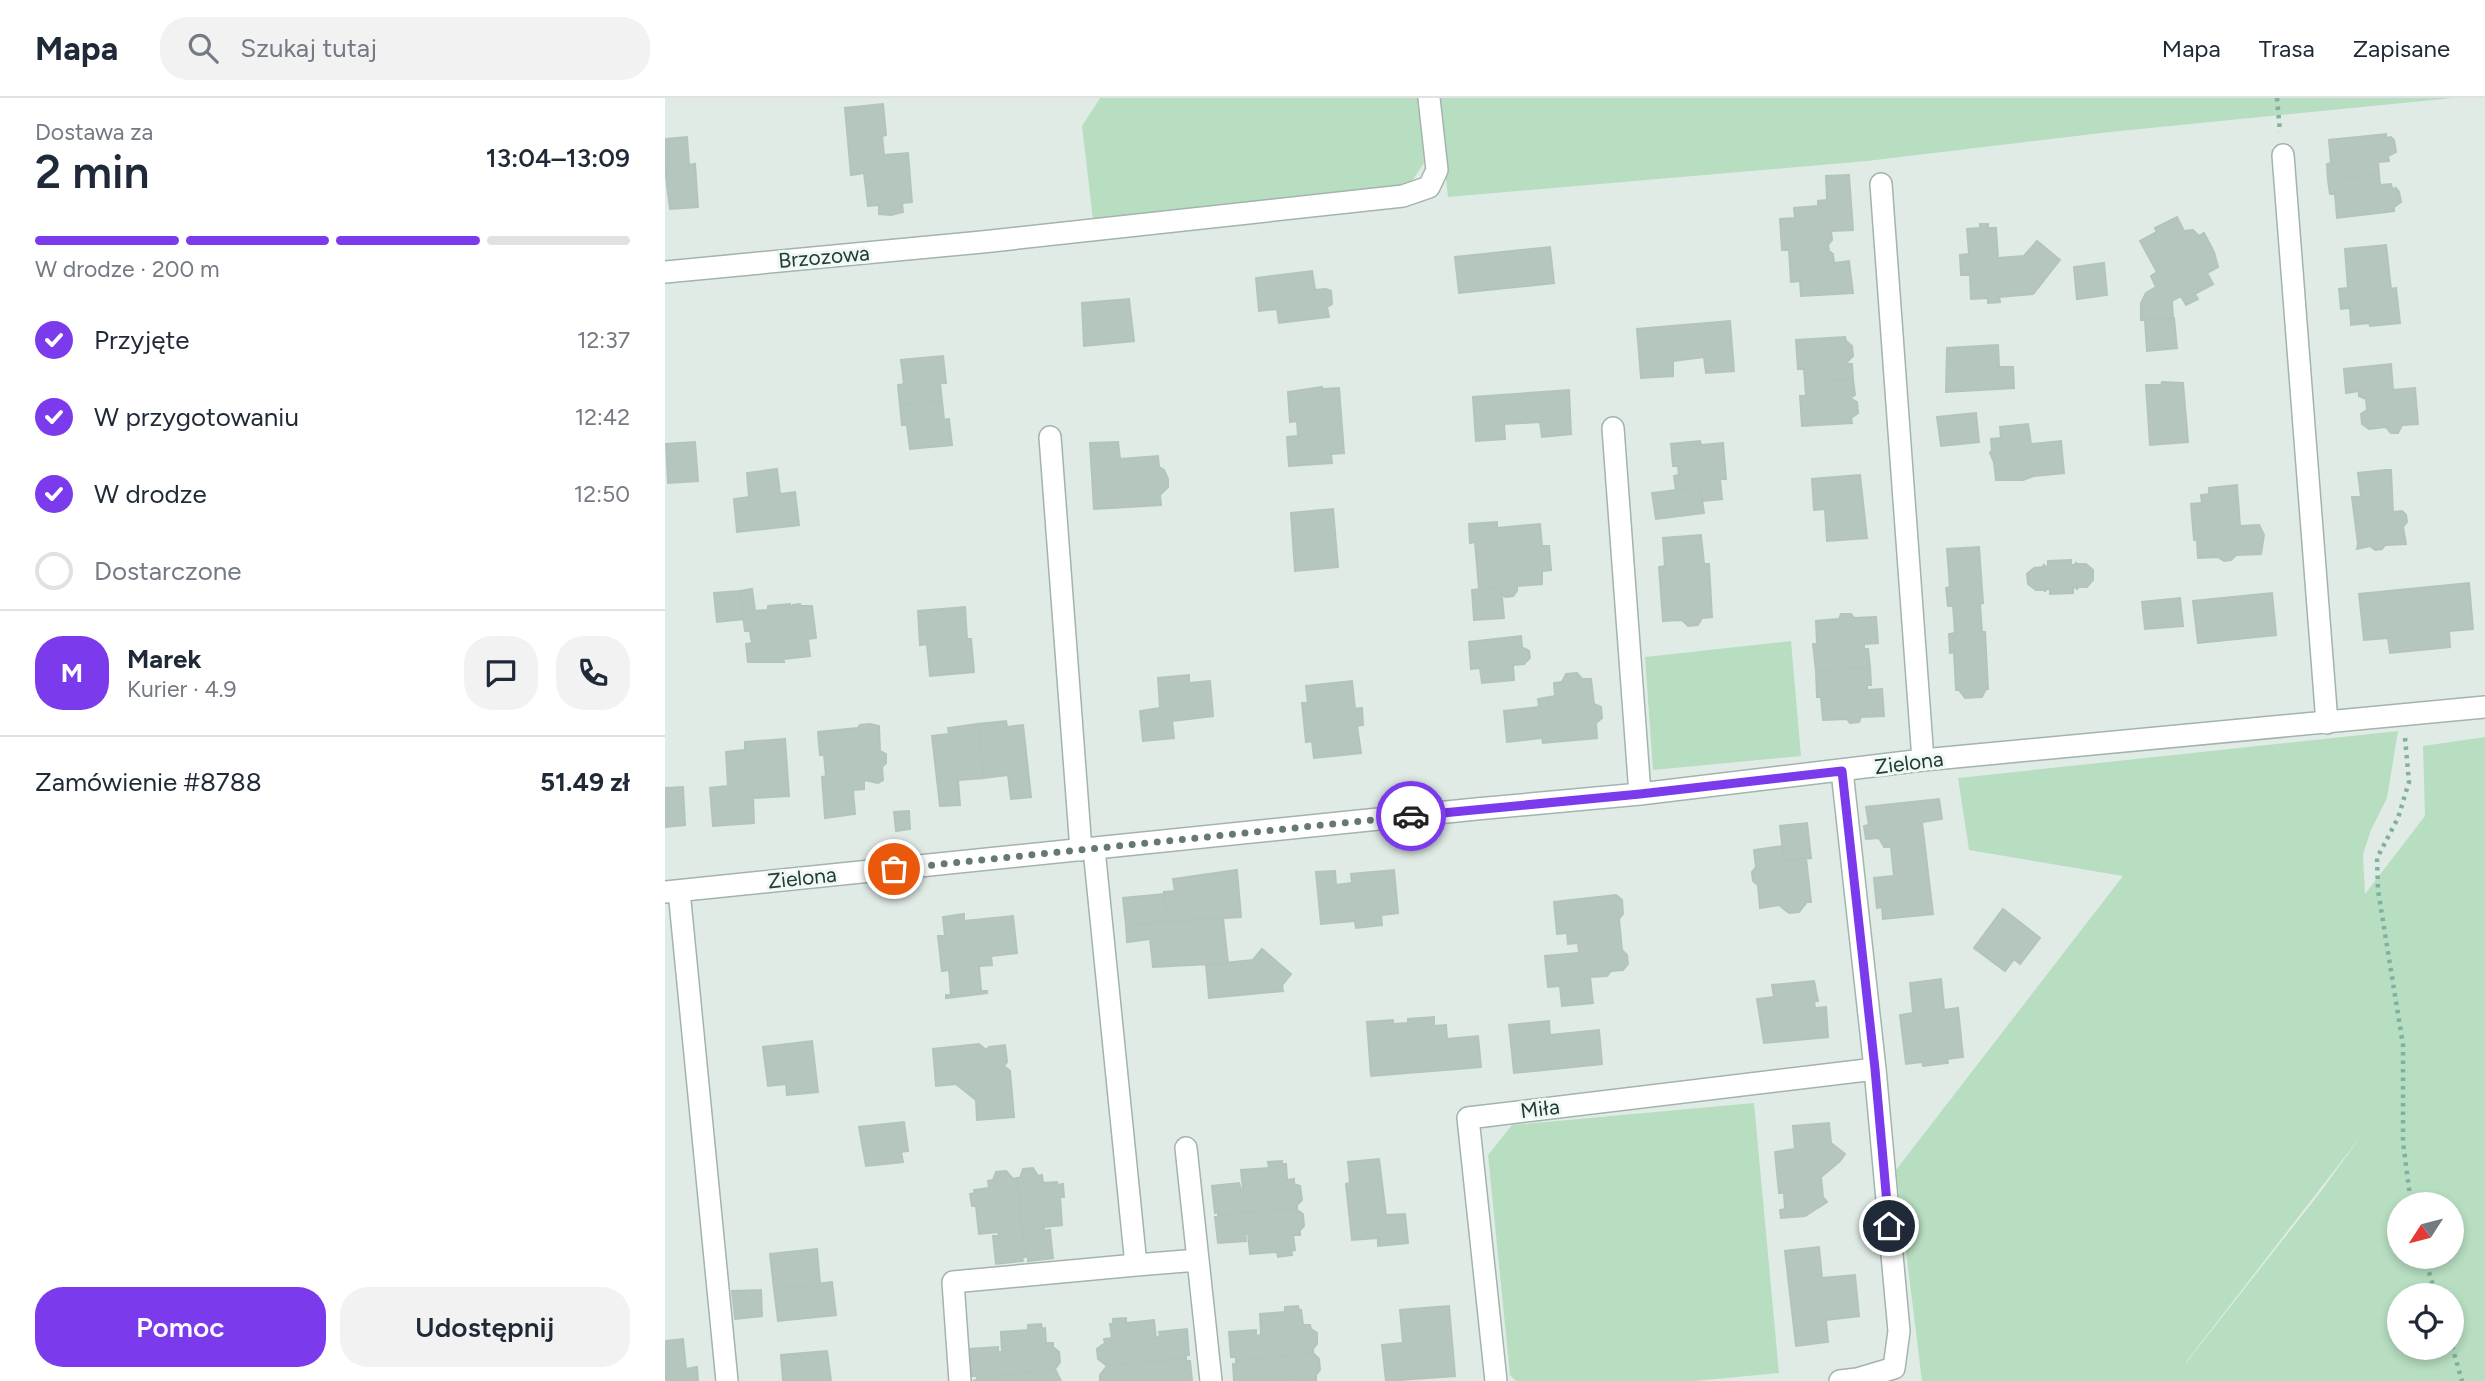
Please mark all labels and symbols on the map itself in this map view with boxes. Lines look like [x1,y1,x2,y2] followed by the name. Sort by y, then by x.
[777,240,871,273] street label: Brzozowa
[1873,746,1945,779] street label: Zielona
[1376,781,1446,851] courier
[864,839,924,899] pin
[766,861,838,894] street label: Zielona
[1519,1094,1561,1123] street label: Miła
[2387,1192,2464,1269] north arrow
[1859,1196,1919,1256] pin

